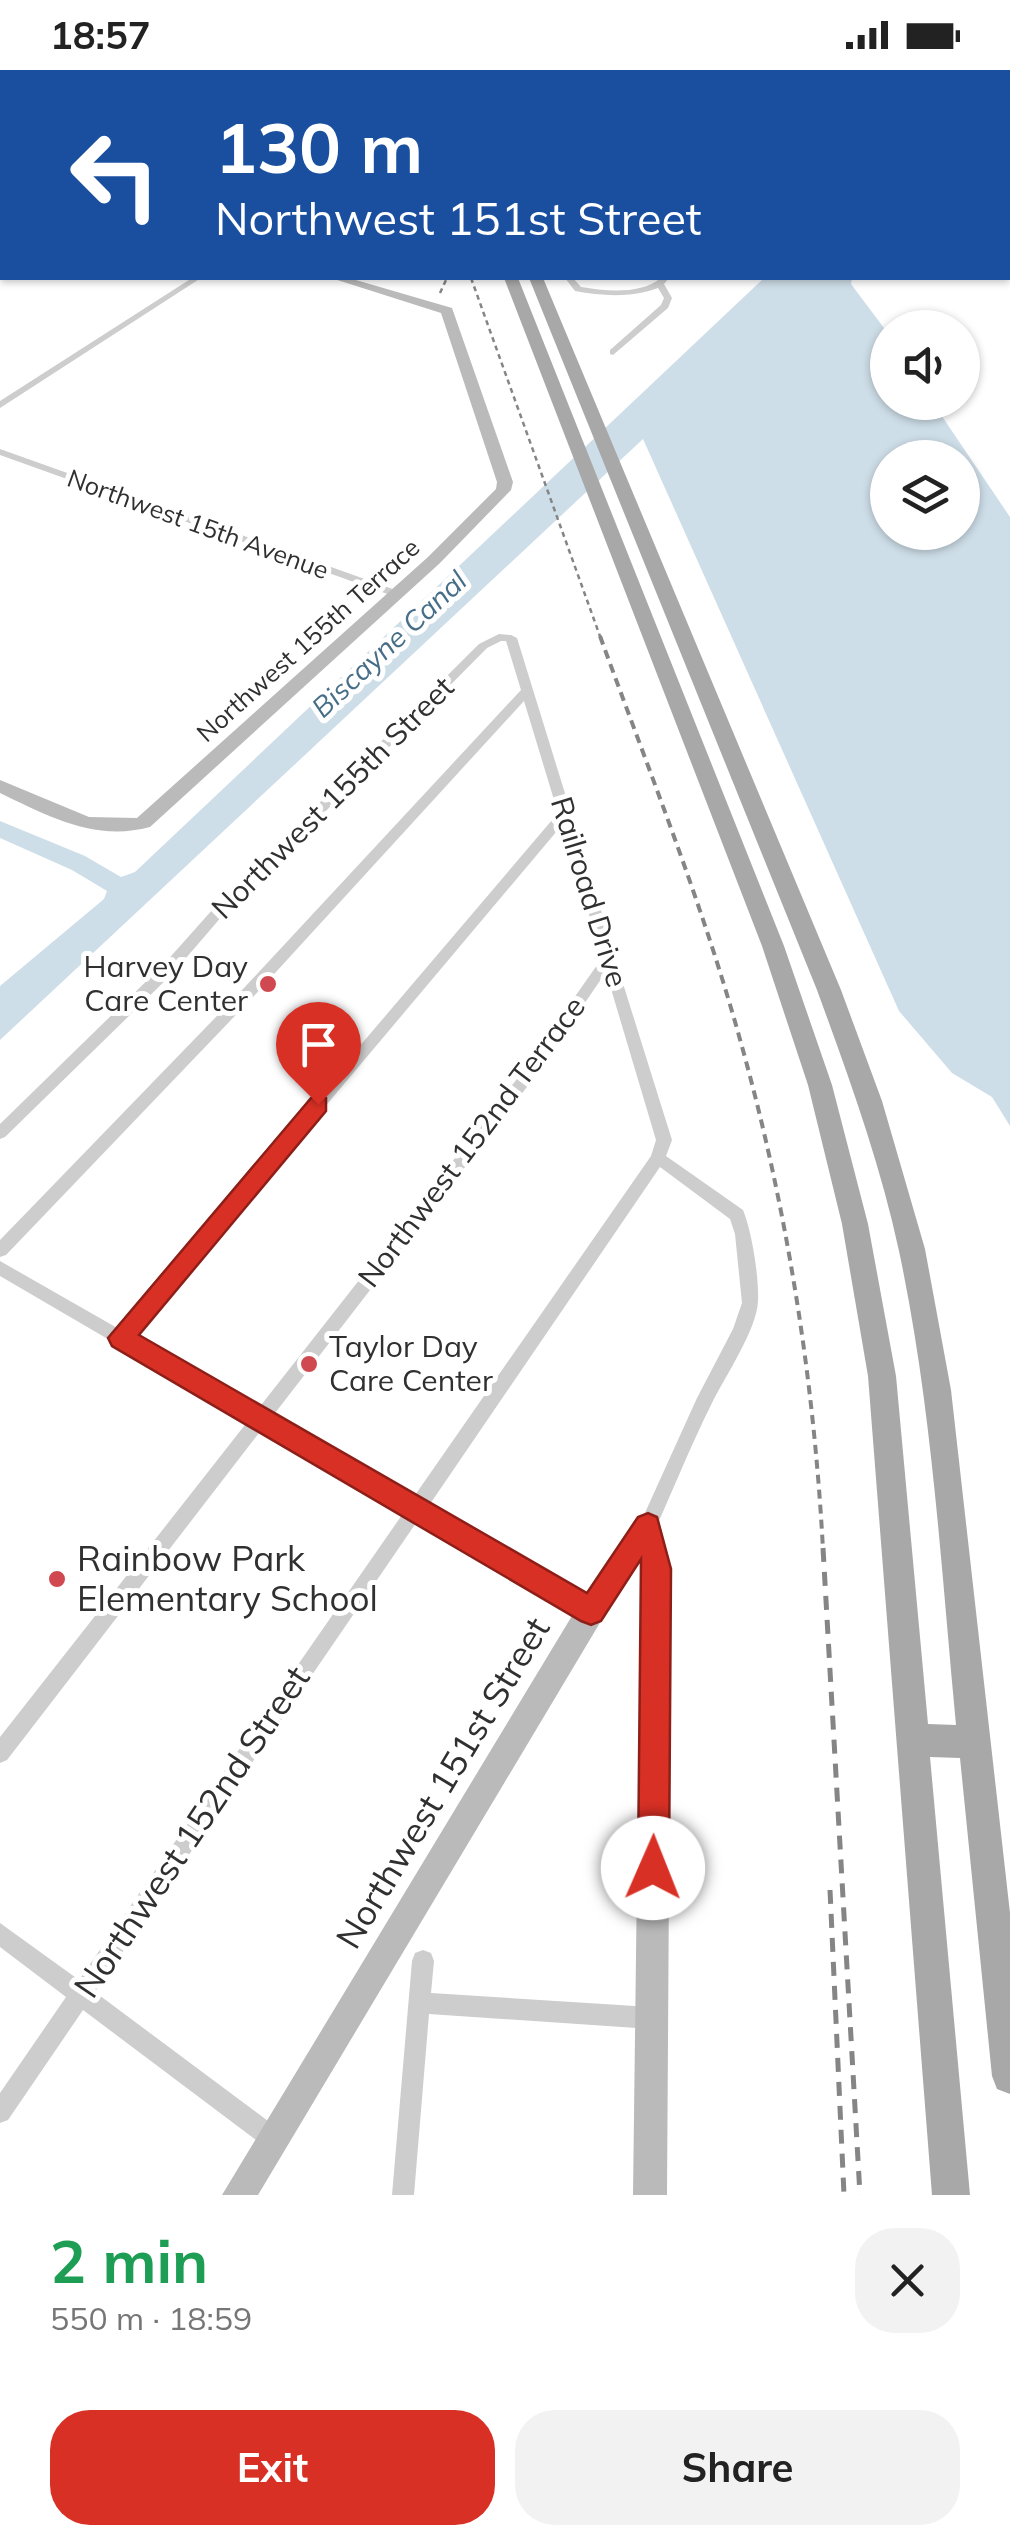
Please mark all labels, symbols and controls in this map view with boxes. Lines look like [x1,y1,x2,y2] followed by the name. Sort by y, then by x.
[50,11,151,59] text: 18:57
[215,103,423,191] text: 130 m
[50,110,180,240] icon: left
[215,190,702,246] text: Northwest 151st Street
[870,310,980,550] map controls
[870,310,980,420] button: sound
[870,440,980,550] button: layers
[63,462,333,585] street label: Northwest 15th Avenue
[190,531,425,748] street label: Northwest 155th Terrace
[304,563,474,724] water label: Biscayne Canal
[203,668,461,926] street label: Northwest 155th Street
[543,792,637,992] street label: Railroad Drive
[83,947,248,1019] place label: Harvey Day Care Center
[257,973,279,995] marker: Harvey Day Care Center
[349,988,593,1294] street label: Northwest 152nd Terrace
[276,1002,361,1105] pin
[291,1017,346,1072] icon: arrive
[329,1327,493,1399] place label: Taylor Day Care Center
[298,1353,320,1375] marker: Taylor Day Care Center
[77,1536,378,1620] place label: Rainbow Park Elementary School
[46,1568,68,1590] marker: Rainbow Park Elementary School
[326,1609,558,1956] street label: Northwest 151st Street
[64,1657,319,2006] street label: Northwest 152nd Street
[601,1816,705,1920] position arrow
[50,2223,208,2298] text: 2 min
[855,2228,960,2333] button: close
[50,2298,252,2338] text: 550 m · 18:59
[50,2410,495,2525] button: Exit
[515,2410,960,2525] button: Share

